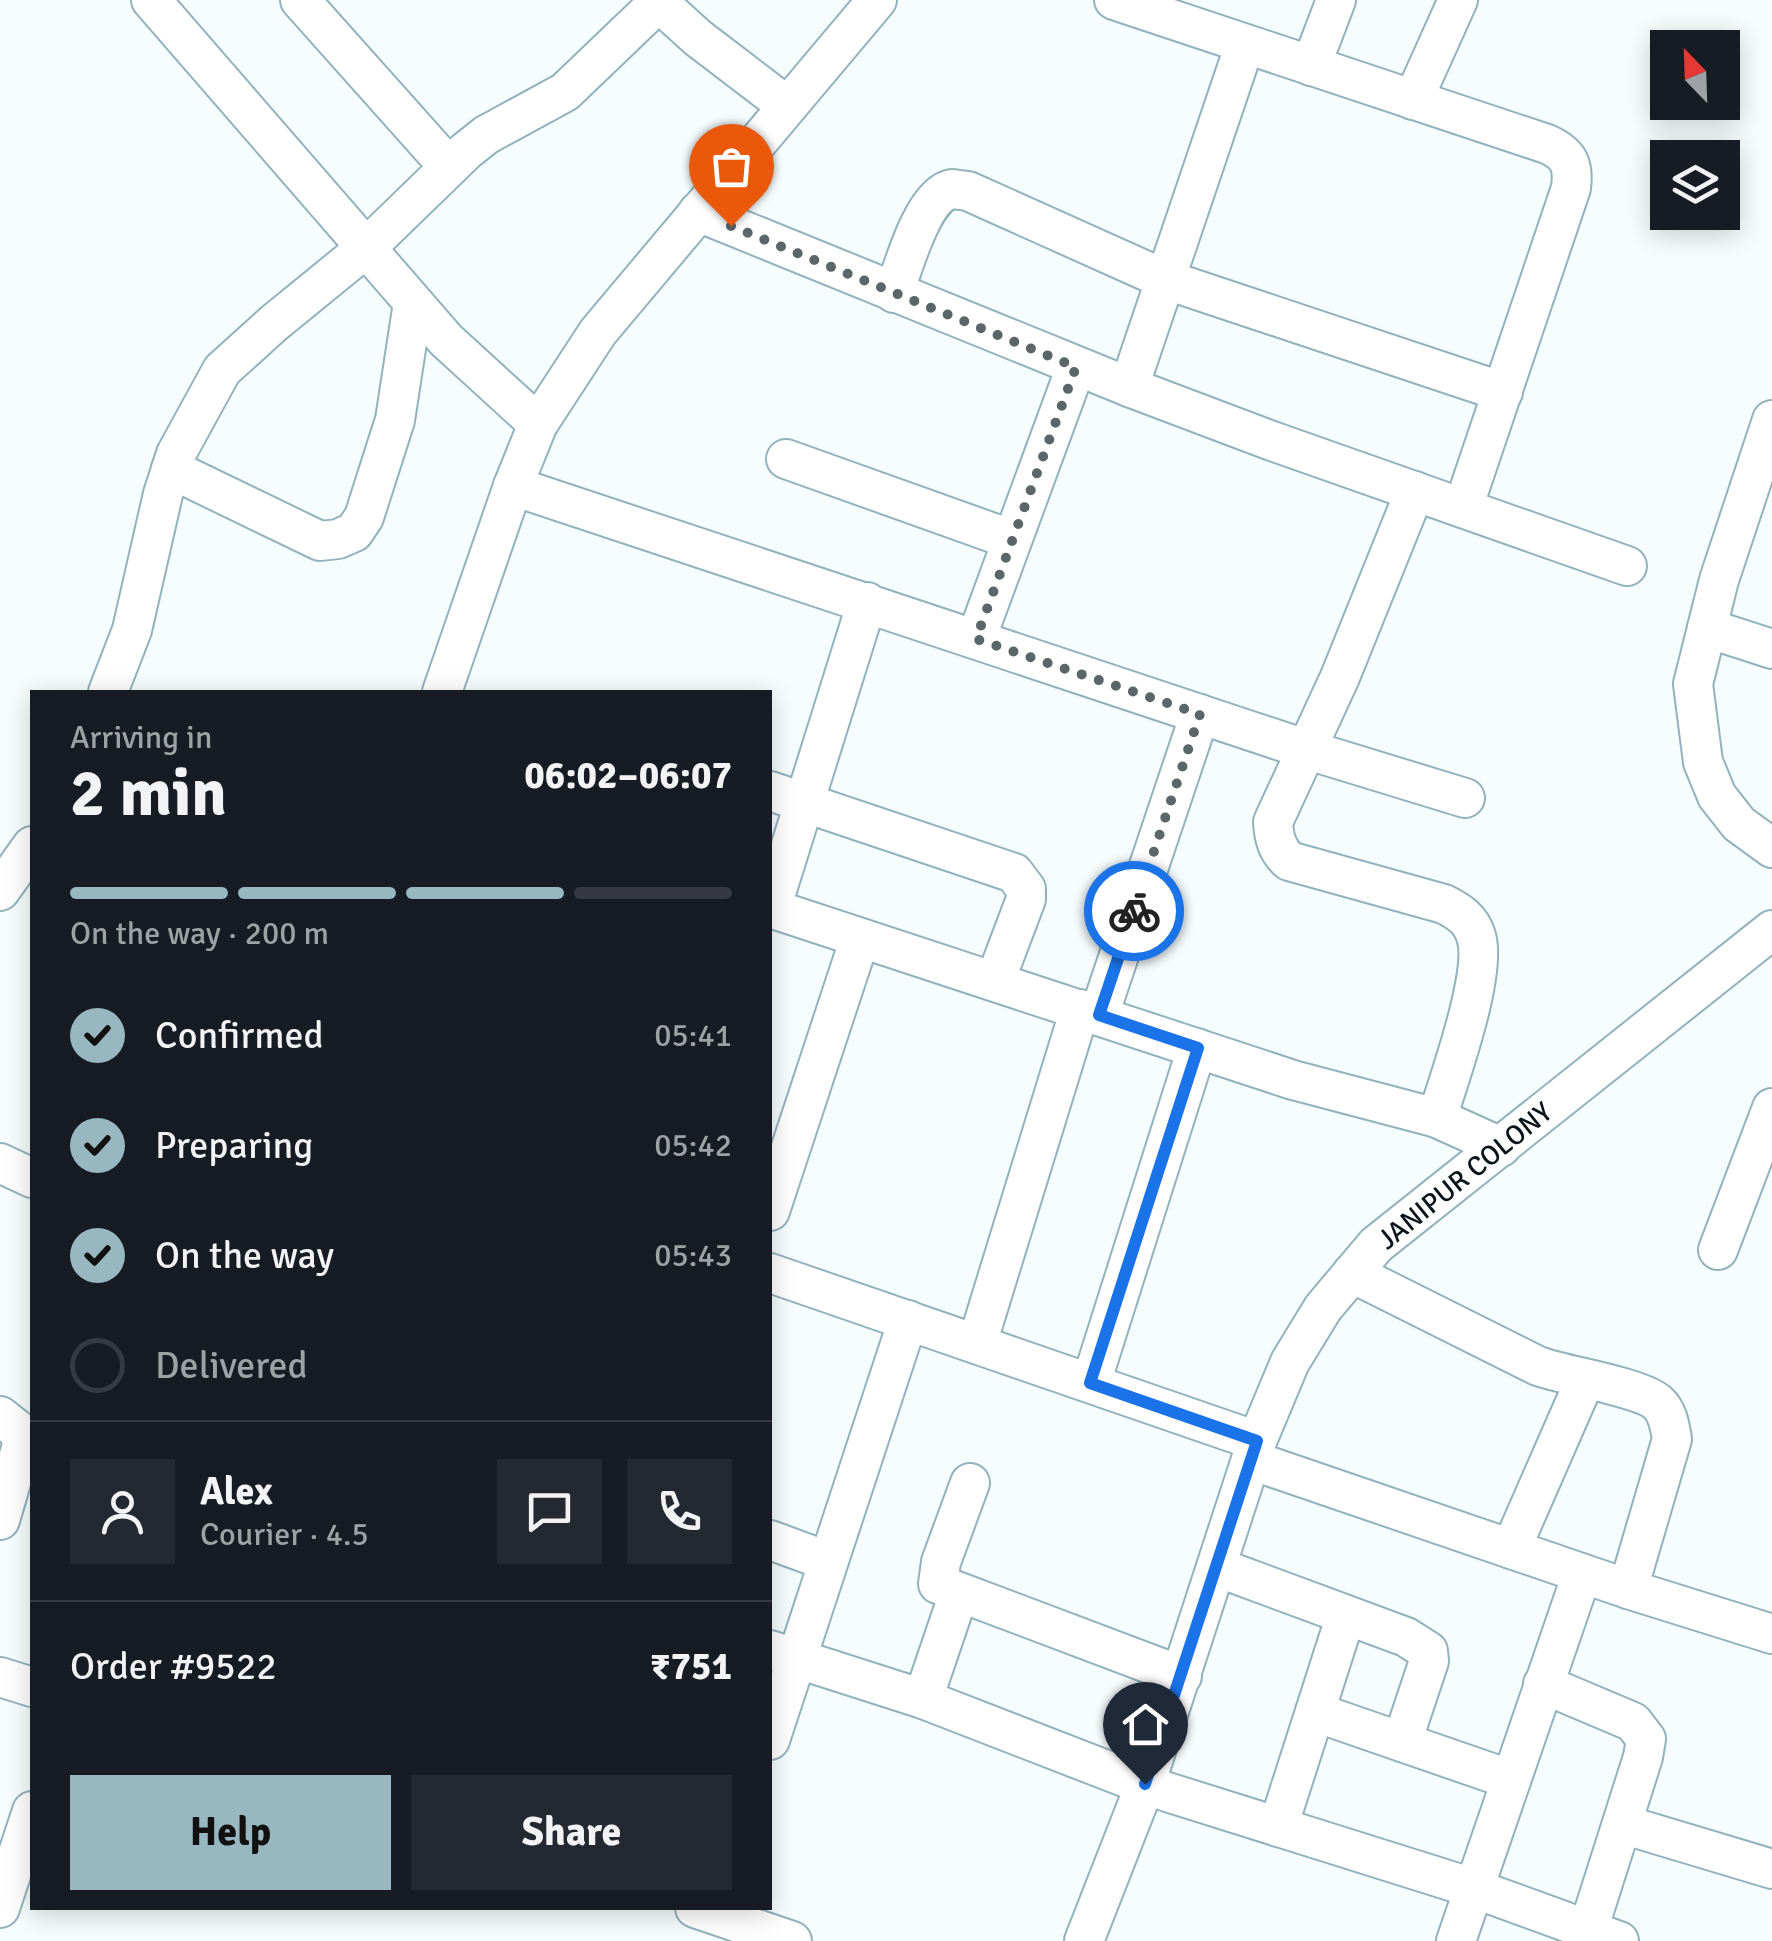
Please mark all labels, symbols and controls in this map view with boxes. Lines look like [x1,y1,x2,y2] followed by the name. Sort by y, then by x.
[1650,30,1740,120] north arrow
[1650,30,1740,230] map controls
[689,124,774,227] pin
[704,139,759,194] icon: bag
[1650,140,1740,230] button: layers
[70,718,212,757] text: Arriving in
[524,752,732,799] text: 06:02–06:07
[70,754,227,834] text: 2 min
[1084,861,1184,961] courier
[1107,884,1162,939] icon: bike
[70,914,329,953] text: On the way · 200 m
[70,1008,125,1063] icon: check
[155,1012,324,1059] text: Confirmed
[654,1016,732,1055] text: 05:41
[1371,1095,1559,1257] street label: JANIPUR COLONY
[70,1118,125,1173] icon: check
[155,1122,313,1169] text: Preparing
[654,1126,732,1165] text: 05:42
[70,1228,125,1283] icon: check
[155,1232,334,1279] text: On the way
[654,1236,732,1275] text: 05:43
[155,1342,308,1389] text: Delivered
[70,1459,175,1564] button: person
[497,1459,602,1564] button: chat
[627,1459,732,1564] button: phone
[200,1468,273,1515] text: Alex
[200,1515,369,1554] text: Courier · 4.5
[70,1643,277,1690] text: Order #9522
[650,1643,732,1690] text: ₹751
[1103,1682,1188,1785] pin
[1118,1697,1173,1752] icon: home
[70,1775,391,1890] button: Help
[411,1775,732,1890] button: Share

